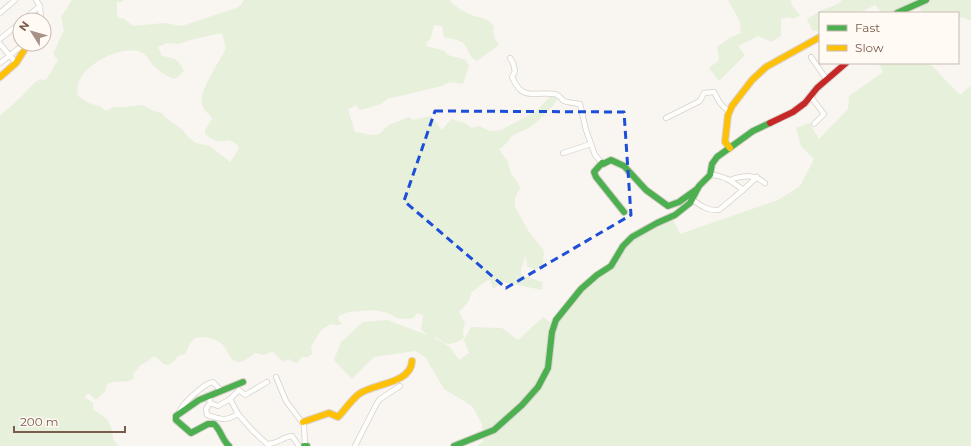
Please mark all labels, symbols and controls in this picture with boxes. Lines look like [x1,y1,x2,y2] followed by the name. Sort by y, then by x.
[12,12,52,52] north arrow
[819,12,959,64] legend
[16,18,32,34] text: N
[855,20,880,35] text: Fast
[855,40,884,55] text: Slow
[14,408,125,434] scale bar
[20,414,59,429] text: 200 m

